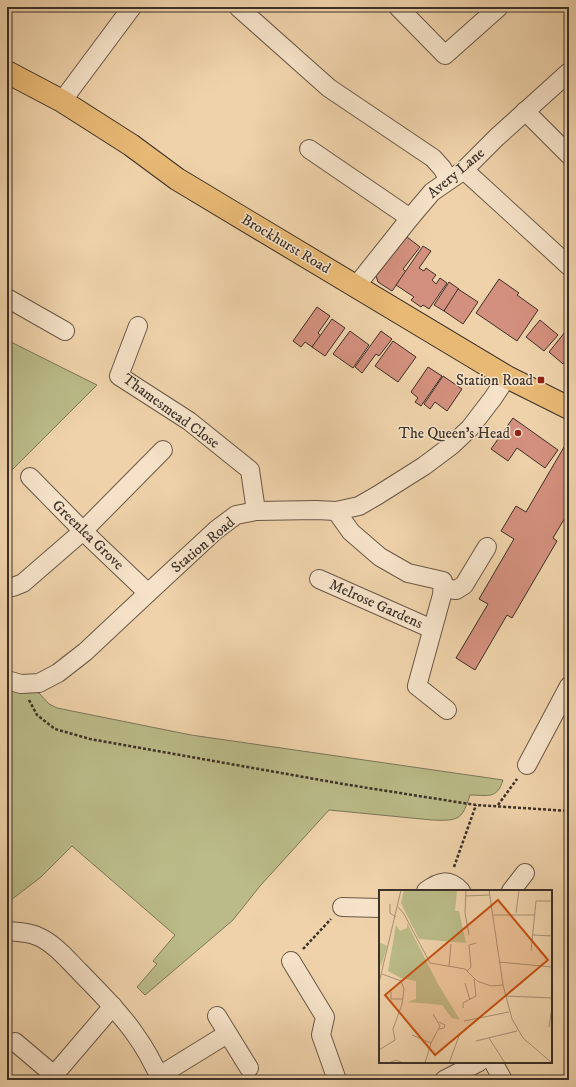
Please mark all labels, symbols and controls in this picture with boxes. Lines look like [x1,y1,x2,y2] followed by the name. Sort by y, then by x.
[423,144,489,202] street label: Avery Lane
[238,210,335,278] street label: Brockhurst Road
[119,369,223,453] street label: Thamesmead Close
[456,371,534,390] place label: Station Road
[536,375,546,385] marker: Station Road
[399,424,511,443] place label: The Queen's Head
[513,428,523,438] marker: The Queen's Head
[48,496,128,574] street label: Greenlea Grove
[167,513,239,577] street label: Station Road
[326,575,426,633] street label: Melrose Gardens
[379,890,552,1063] inset map

